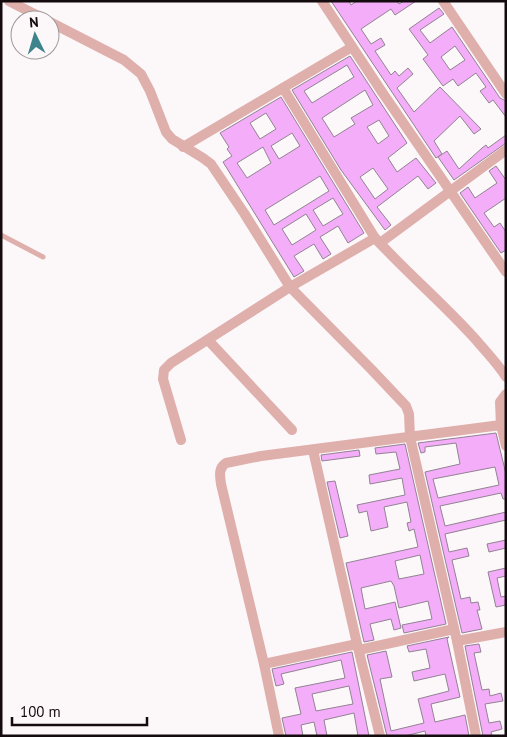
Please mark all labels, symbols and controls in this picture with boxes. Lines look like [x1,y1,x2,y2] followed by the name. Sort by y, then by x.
[10,10,60,60] north arrow
[28,13,39,31] text: N
[12,694,148,726] scale bar
[20,702,61,721] text: 100 m

